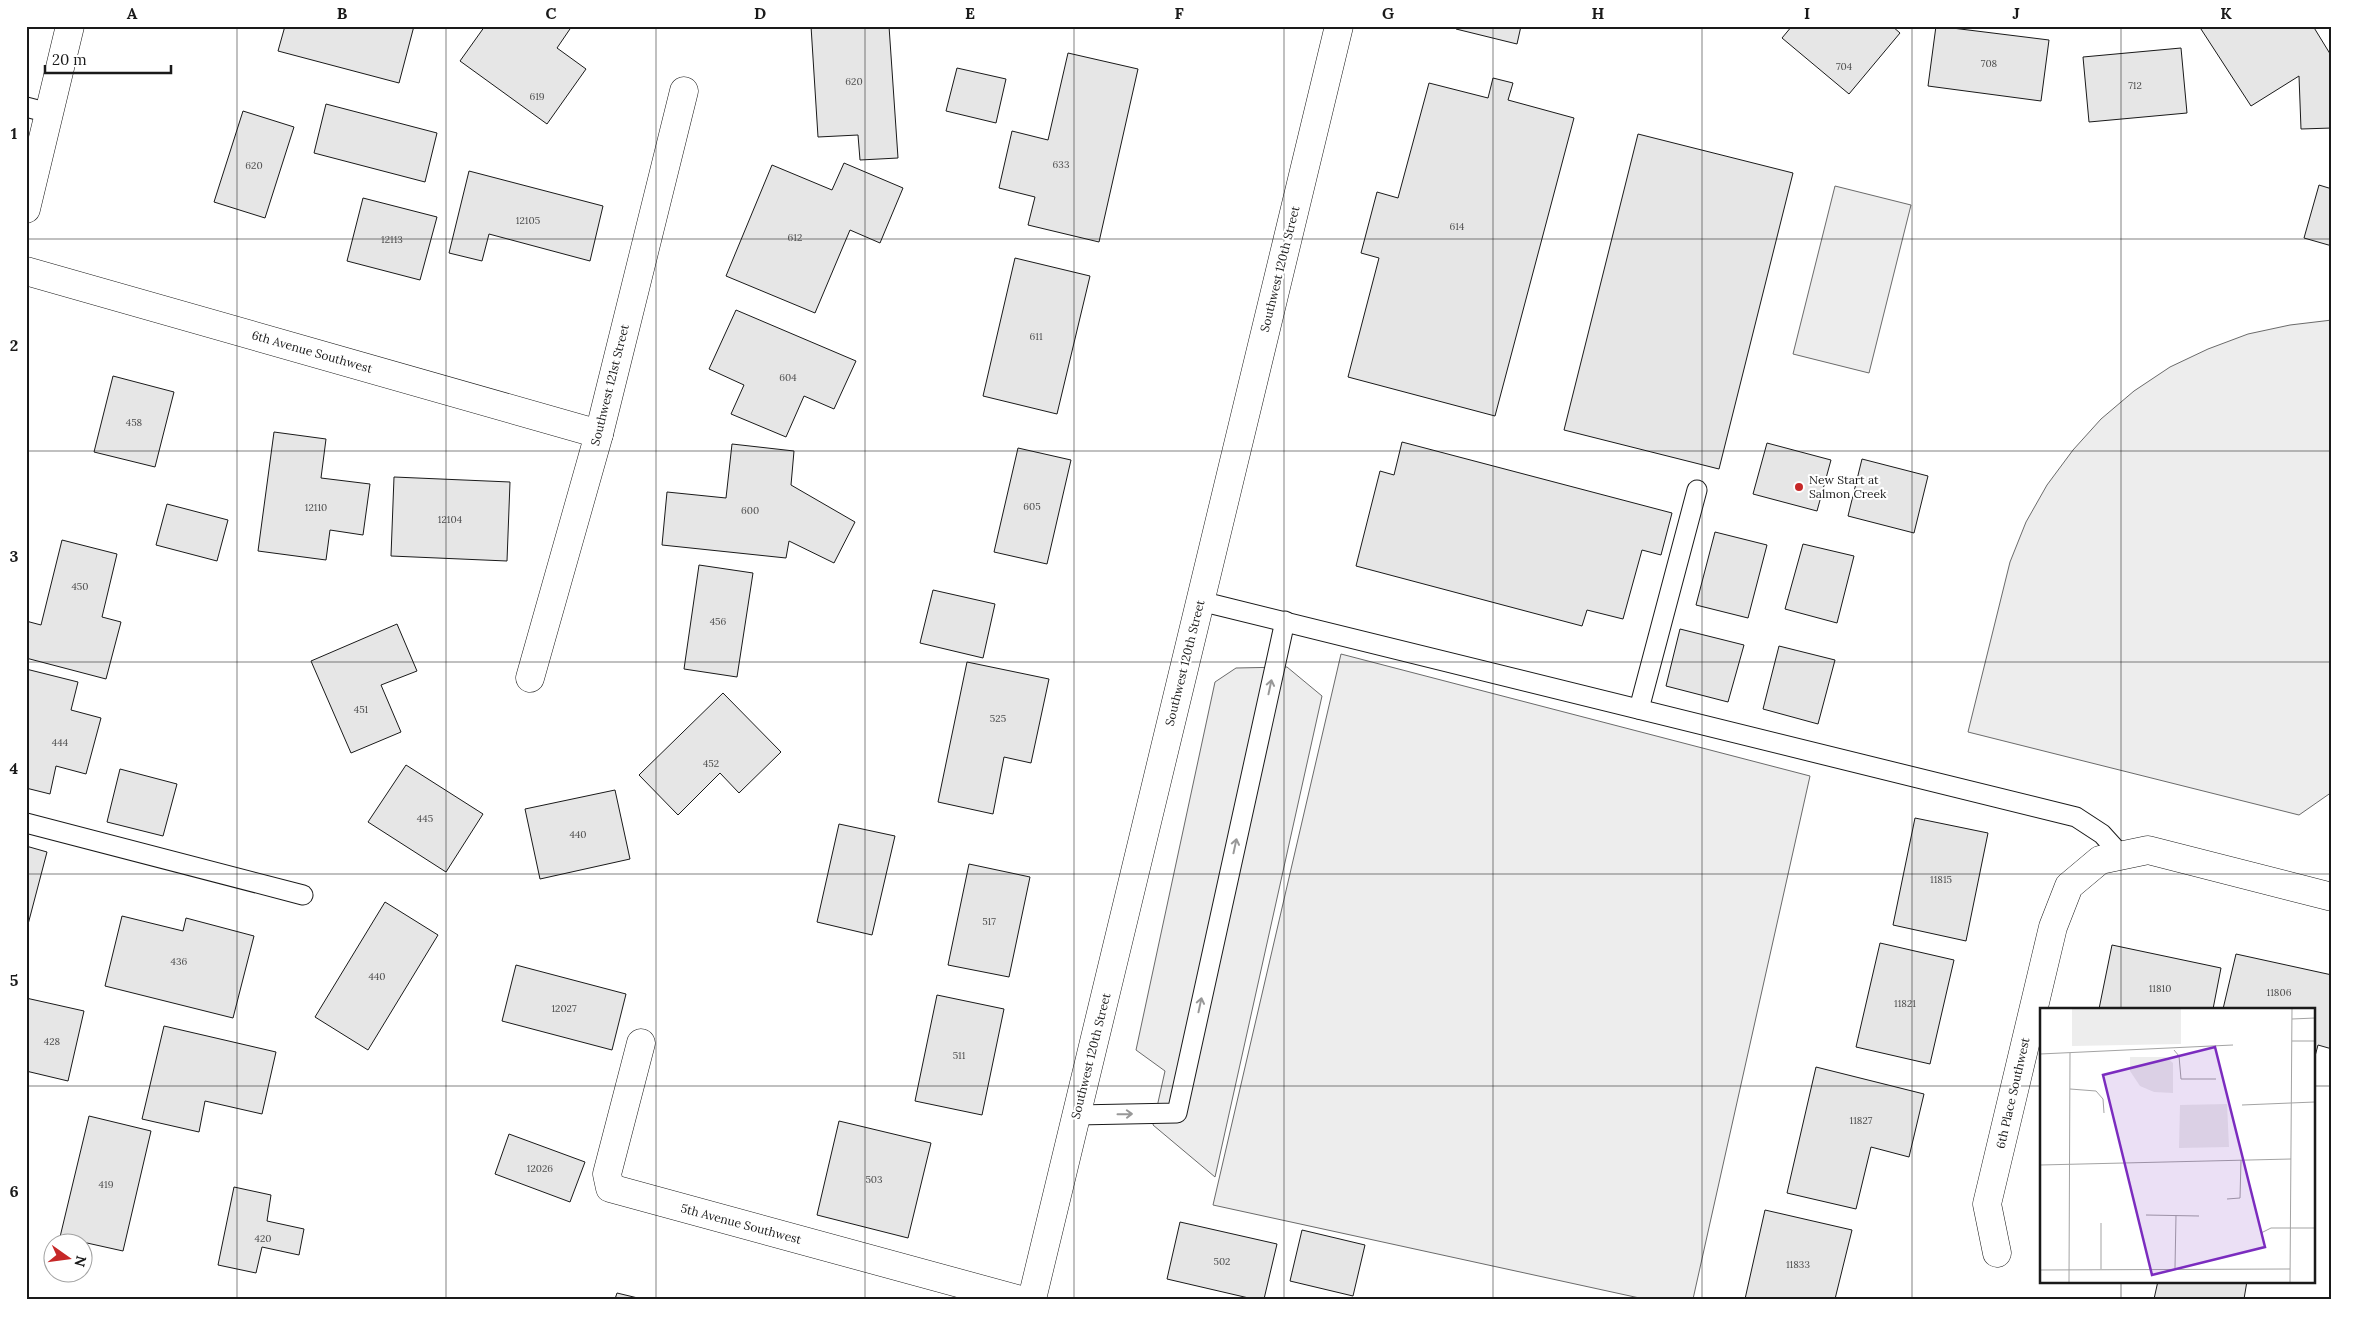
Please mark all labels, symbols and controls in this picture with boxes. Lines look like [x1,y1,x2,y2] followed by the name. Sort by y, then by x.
[127,3,138,23] text: A
[337,3,348,23] text: B
[545,3,557,23] text: C
[754,3,766,23] text: D
[965,3,975,23] text: E
[1174,3,1184,23] text: F
[1382,3,1394,23] text: G
[1592,3,1605,23] text: H
[1804,3,1810,23] text: I
[2012,3,2020,23] text: J
[2220,3,2232,23] text: K
[45,42,171,74] scale bar
[52,50,87,69] text: 20 m
[1981,57,1998,70] house number: 708
[1836,60,1853,73] house number: 704
[845,75,863,88] house number: 620
[2128,79,2142,92] house number: 712
[529,90,545,103] house number: 619
[11,123,17,143] text: 1
[1053,158,1070,171] house number: 633
[245,159,263,172] house number: 620
[1257,204,1303,333] street label: Southwest 120th Street
[516,214,540,227] house number: 12105
[1450,220,1465,233] house number: 614
[788,231,802,244] house number: 612
[381,233,403,246] house number: 12113
[587,322,632,447] street label: Southwest 121st Street
[250,327,374,376] street label: 6th Avenue Southwest
[1029,330,1043,343] house number: 611
[10,335,18,355] text: 2
[779,371,797,384] house number: 604
[126,416,143,429] house number: 458
[1809,472,1887,501] place label: New Start at Salmon Creek
[1793,481,1805,493] marker: New Start at Salmon Creek
[1023,500,1041,513] house number: 605
[305,501,327,514] house number: 12110
[741,504,759,517] house number: 600
[438,513,463,526] house number: 12104
[10,546,19,566] text: 3
[71,580,89,593] house number: 450
[1162,598,1208,727] street label: Southwest 120th Street
[710,615,727,628] house number: 456
[1266,680,1275,696] one-way arrow
[354,703,369,716] house number: 451
[990,712,1006,725] house number: 525
[52,736,69,749] house number: 444
[703,757,719,770] house number: 452
[10,758,19,778] text: 4
[417,812,433,825] house number: 445
[569,828,587,841] house number: 440
[1231,838,1241,854] one-way arrow
[1930,873,1952,886] house number: 11815
[982,915,996,928] house number: 517
[171,955,188,968] house number: 436
[10,970,19,990] text: 5
[368,970,386,983] house number: 440
[2149,982,2171,995] house number: 11810
[2267,986,2292,999] house number: 11806
[1068,991,1114,1120] street label: Southwest 120th Street
[1196,997,1206,1013] one-way arrow
[1894,997,1916,1010] house number: 11821
[551,1002,577,1015] house number: 12027
[2040,1008,2316,1282] inset map
[44,1035,61,1048] house number: 428
[1992,1036,2033,1150] street label: 6th Place Southwest
[953,1049,966,1062] house number: 511
[1116,1109,1133,1119] one-way arrow
[1850,1114,1873,1127] house number: 11827
[527,1162,553,1175] house number: 12026
[865,1173,883,1186] house number: 503
[99,1178,114,1191] house number: 419
[9,1181,19,1201] text: 6
[679,1200,803,1247] street label: 5th Avenue Southwest
[42,1232,92,1282] north arrow
[255,1232,272,1245] house number: 420
[71,1254,91,1269] text: N
[1214,1255,1230,1268] house number: 502
[1786,1258,1810,1271] house number: 11833

